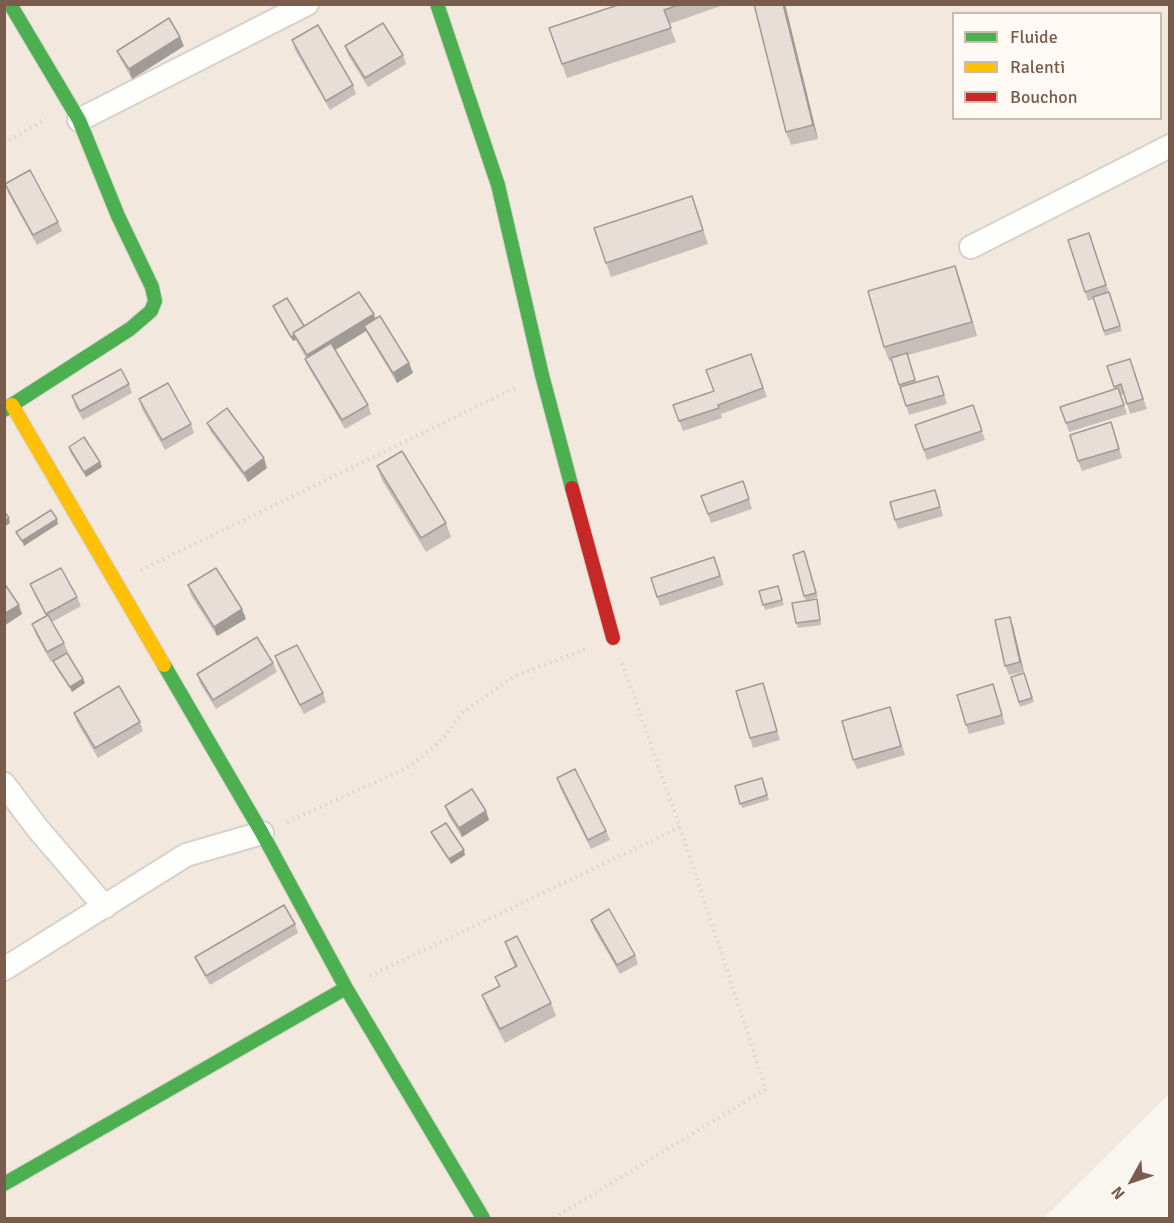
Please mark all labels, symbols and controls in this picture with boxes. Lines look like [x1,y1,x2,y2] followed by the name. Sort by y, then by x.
[952,12,1162,120] legend
[1010,26,1058,48] text: Fluide
[1010,56,1065,78] text: Ralenti
[1010,86,1078,108] text: Bouchon
[1102,1151,1162,1211] north arrow
[1107,1182,1129,1203] text: N

